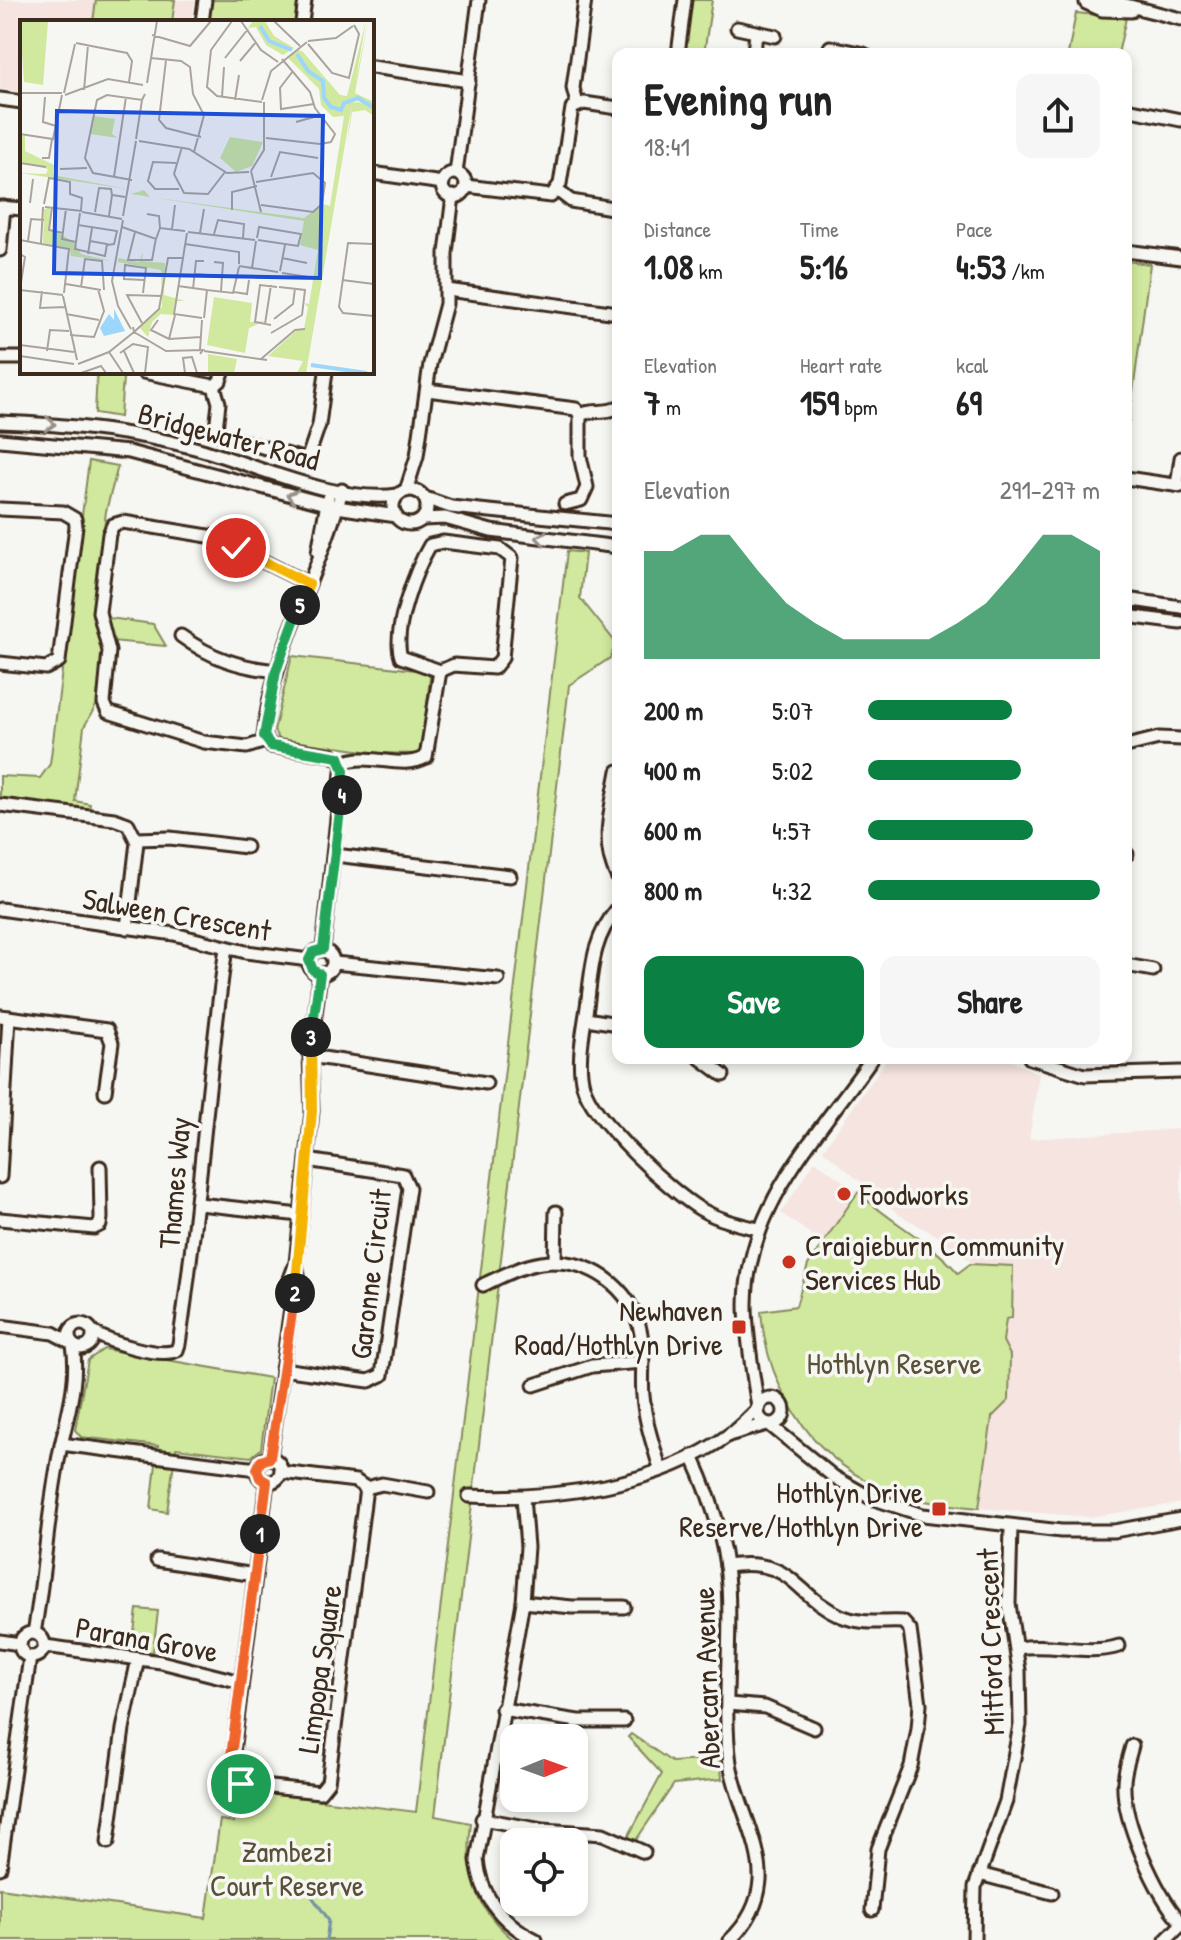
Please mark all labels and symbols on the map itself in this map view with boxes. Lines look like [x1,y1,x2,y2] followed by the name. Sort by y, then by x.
[20,20,374,374] inset map
[134,393,324,479] street label: Bridgewater Road
[44,416,57,433] one-way arrow
[286,488,300,505] one-way arrow
[202,514,270,582] pin
[534,530,547,547] one-way arrow
[280,585,320,625] pin: 5
[322,775,362,815] pin: 4
[80,878,275,950] street label: Salween Crescent
[291,1017,331,1057] pin: 3
[148,1115,200,1251] street label: Thames Way
[859,1174,969,1214] place label: Foodworks
[835,1185,853,1203] marker: Foodworks
[340,1186,400,1361] street label: Garonne Circuit
[805,1225,1064,1299] place label: Craigieburn Community Services Hub
[780,1253,798,1271] marker: Craigieburn Community Services Hub
[275,1273,315,1313] pin: 2
[515,1290,723,1364] place label: Newhaven Road/Hothlyn Drive
[730,1318,748,1336] marker: Newhaven Road/Hothlyn Drive
[807,1343,981,1383] park label: Hothlyn Reserve
[679,1472,923,1546] place label: Hothlyn Drive Reserve/Hothlyn Drive
[930,1500,948,1518] marker: Hothlyn Drive Reserve/Hothlyn Drive
[240,1514,280,1554] pin: 1
[967,1547,1013,1736] street label: Mitford Crescent
[287,1582,351,1756] street label: Limpopa Square
[683,1586,729,1770] street label: Abercarn Avenue
[73,1607,221,1671] street label: Parana Grove
[500,1724,588,1812] north arrow
[207,1750,275,1818] pin
[210,1831,364,1905] park label: Zambezi Court Reserve

